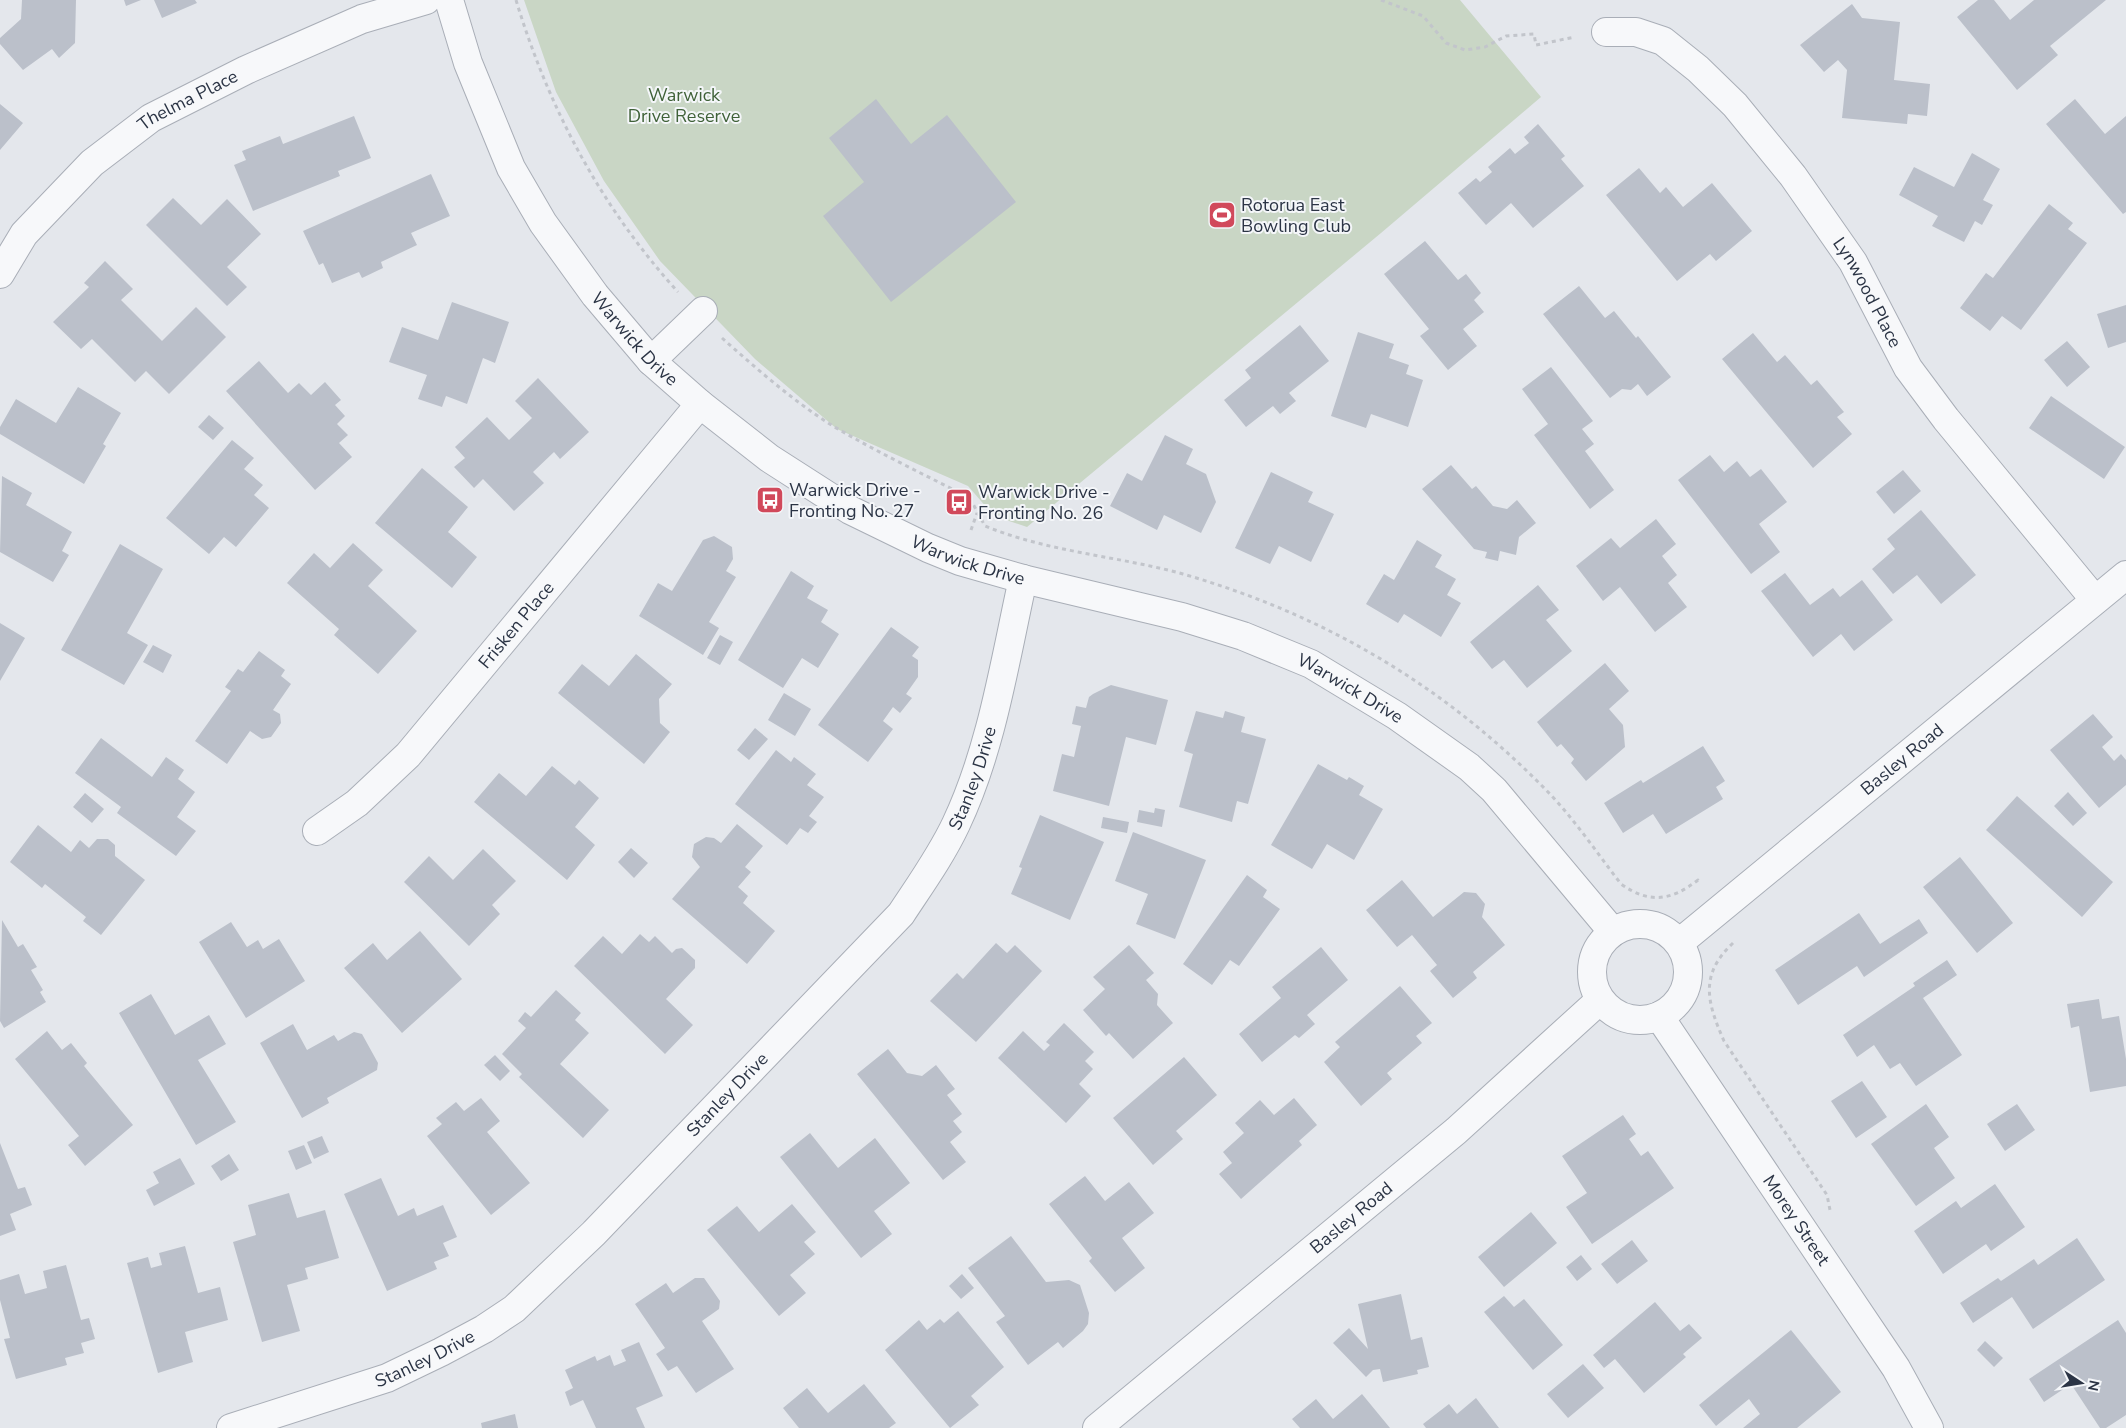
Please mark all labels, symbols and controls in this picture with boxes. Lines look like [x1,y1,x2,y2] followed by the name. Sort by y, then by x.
[133,64,242,136] street label: Thelma Place
[628,83,740,128] park label: Warwick Drive Reserve
[1241,193,1351,238] place label: Rotorua East Bowling Club
[1207,200,1237,230] sports icon: Rotorua East Bowling Club
[1827,232,1907,352] street label: Lynwood Place
[586,287,683,391] street label: Warwick Drive
[789,478,921,523] place label: Warwick Drive - Fronting No. 27
[978,480,1110,525] place label: Warwick Drive - Fronting No. 26
[755,485,785,515] bus stop icon: Warwick Drive - Fronting No. 27
[944,487,974,517] bus stop icon: Warwick Drive - Fronting No. 26
[907,529,1028,591] street label: Warwick Drive
[473,576,559,673] street label: Frisken Place
[1294,648,1408,729] street label: Warwick Drive
[1856,718,1949,801] street label: Basley Road
[943,724,1002,834] street label: Stanley Drive
[681,1047,773,1142] street label: Stanley Drive
[1757,1170,1836,1271] street label: Morey Street
[1305,1176,1398,1259] street label: Basley Road
[372,1324,479,1393] street label: Stanley Drive
[2056,1358,2106,1408] north arrow
[2083,1378,2104,1393] text: N

